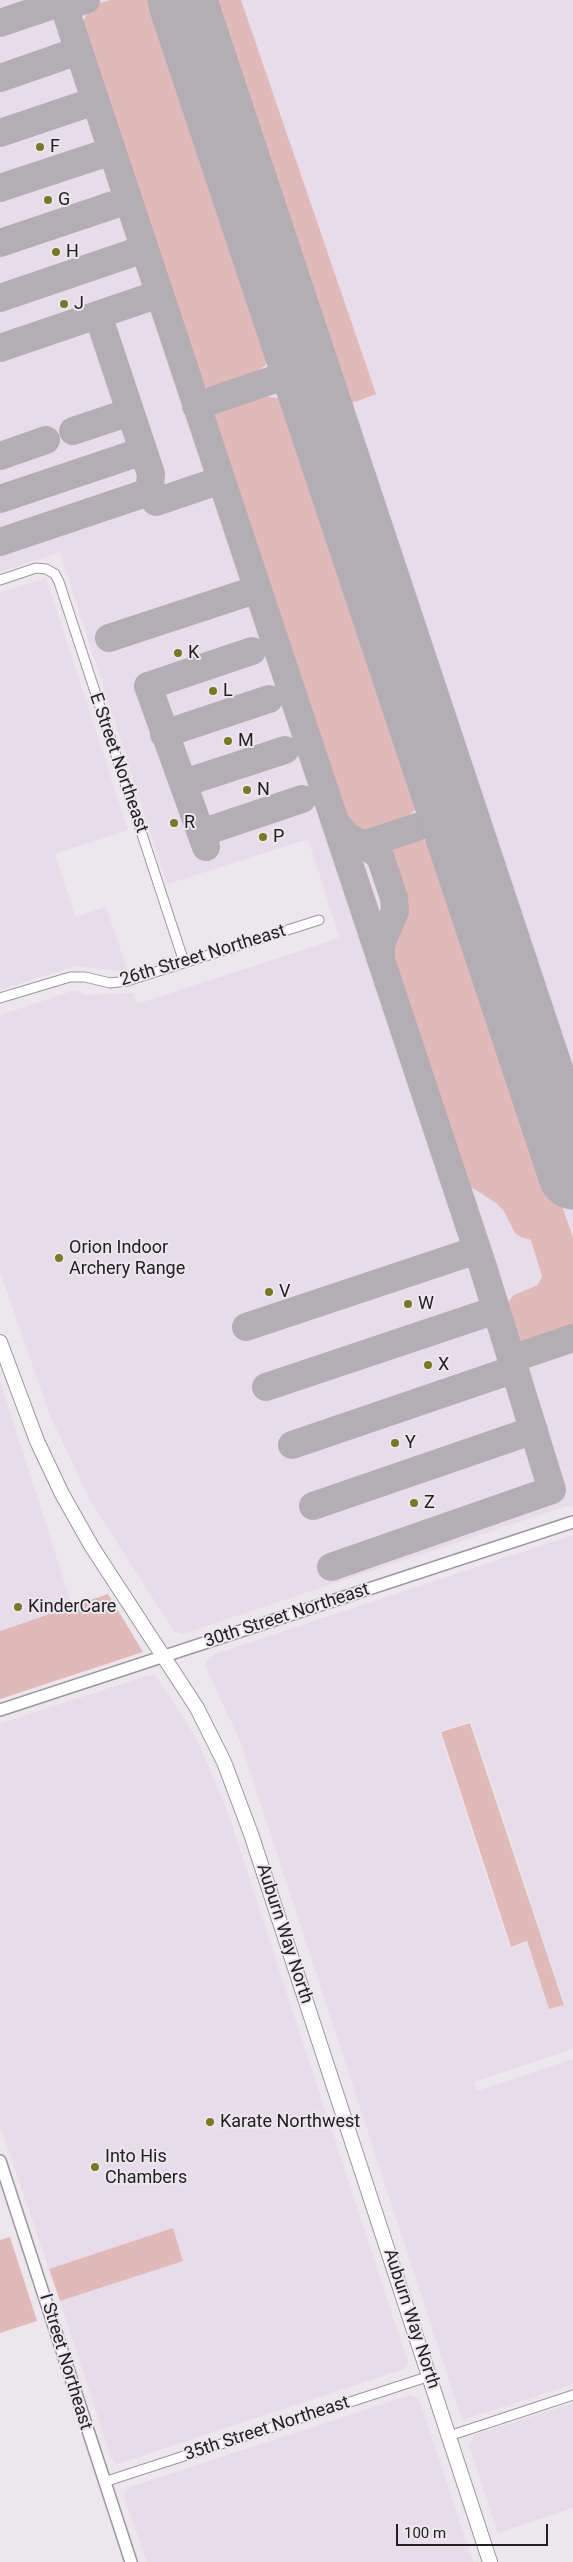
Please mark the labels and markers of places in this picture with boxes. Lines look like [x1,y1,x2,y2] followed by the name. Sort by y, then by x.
[50,136,60,158] place label: F
[34,141,46,153] marker: F
[58,189,70,211] place label: G
[42,194,54,206] marker: G
[66,241,79,263] place label: H
[50,246,62,258] marker: H
[74,293,84,315] place label: J
[58,298,70,310] marker: J
[188,642,199,664] place label: K
[172,647,184,659] marker: K
[223,680,233,702] place label: L
[207,685,219,697] marker: L
[238,730,254,752] place label: M
[222,735,234,747] marker: M
[257,779,270,801] place label: N
[241,784,253,796] marker: N
[184,812,195,834] place label: R
[168,817,180,829] marker: R
[273,826,284,848] place label: P
[257,831,269,843] marker: P
[69,1237,185,1280] place label: Orion Indoor Archery Range
[53,1252,65,1264] marker: Orion Indoor Archery Range
[279,1281,290,1303] place label: V
[263,1286,275,1298] marker: V
[418,1293,434,1315] place label: W
[402,1298,414,1310] marker: W
[438,1354,449,1376] place label: X
[422,1359,434,1371] marker: X
[405,1432,416,1454] place label: Y
[389,1437,401,1449] marker: Y
[424,1492,435,1514] place label: Z
[408,1497,420,1509] marker: Z
[28,1596,116,1618] place label: KinderCare
[12,1601,24,1613] marker: KinderCare
[220,2111,360,2133] place label: Karate Northwest
[204,2116,216,2128] marker: Karate Northwest
[105,2146,187,2188] place label: Into His Chambers
[89,2161,101,2173] marker: Into His Chambers

